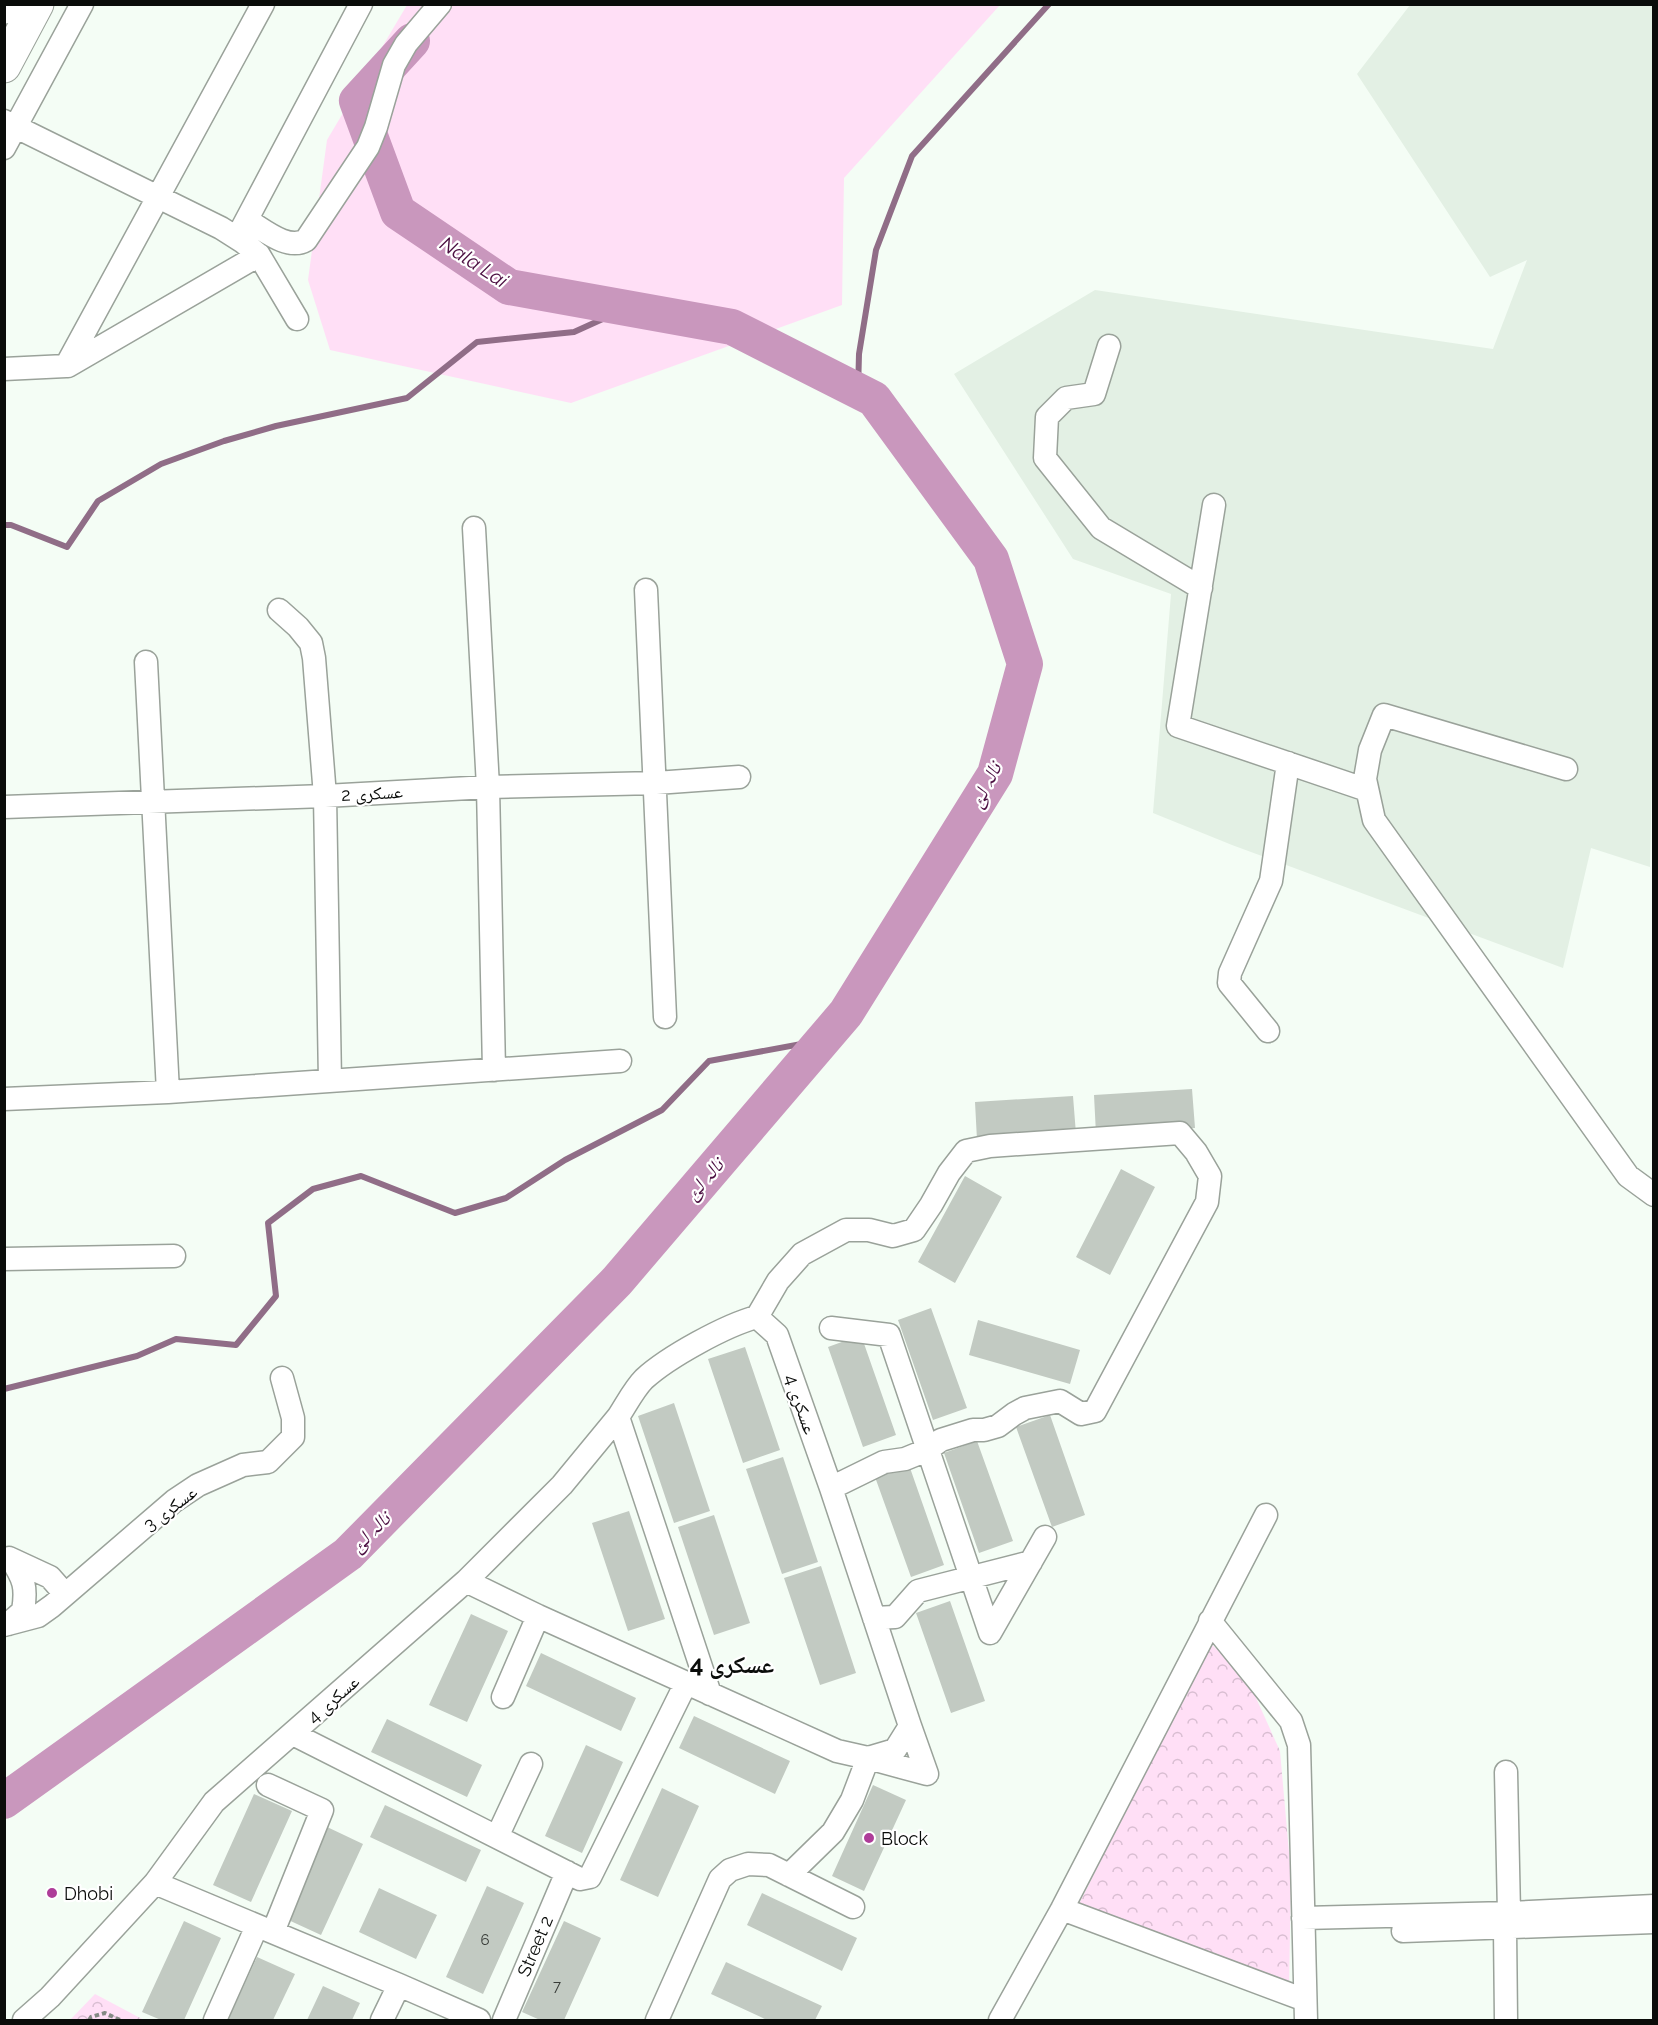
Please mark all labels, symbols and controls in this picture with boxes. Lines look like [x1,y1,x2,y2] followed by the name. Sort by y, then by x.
[436,231,513,293] water label: Nala Lai
[964,756,1009,812] water label: نالہ لئ
[341,781,403,806] street label: عسکری 2
[680,1151,731,1205] water label: نالہ لئ
[780,1371,821,1437] street label: عسکری 4
[139,1481,202,1536] street label: عسکری 3
[345,1505,398,1558] water label: نالہ لئ
[690,1650,774,1679] district label: عسکری 4
[303,1671,364,1728] street label: عسکری 4
[881,1828,928,1849] place label: Block
[862,1831,876,1845] marker: Block
[64,1883,113,1904] place label: Dhobi
[45,1886,59,1900] marker: Dhobi
[513,1912,557,1980] street label: Street 2
[480,1931,490,1949] house number: 6
[553,1977,561,1995] house number: 7

